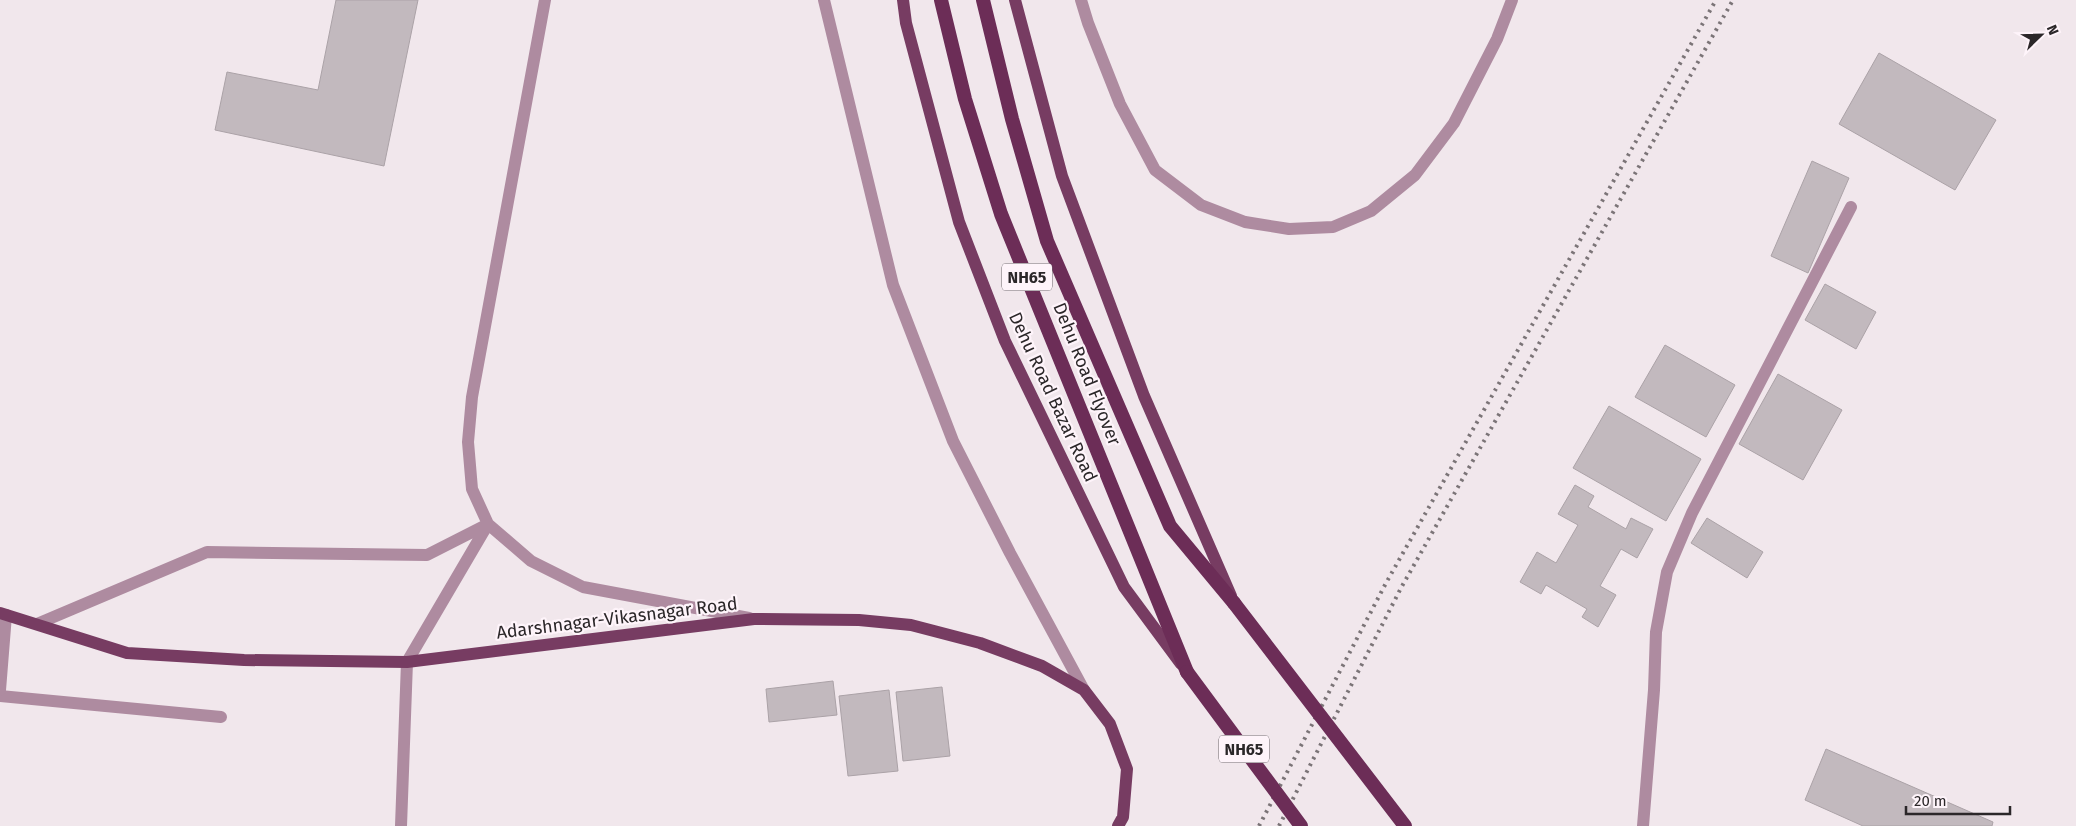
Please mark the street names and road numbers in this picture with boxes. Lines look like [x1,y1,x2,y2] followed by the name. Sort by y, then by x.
[1002,264,1052,290] road number: NH65
[1048,299,1126,449] street label: Dehu Road Flyover
[1004,309,1102,485] street label: Dehu Road Bazar Road
[495,592,739,644] street label: Adarshnagar-Vikasnagar Road
[1219,736,1269,762] road number: NH65

